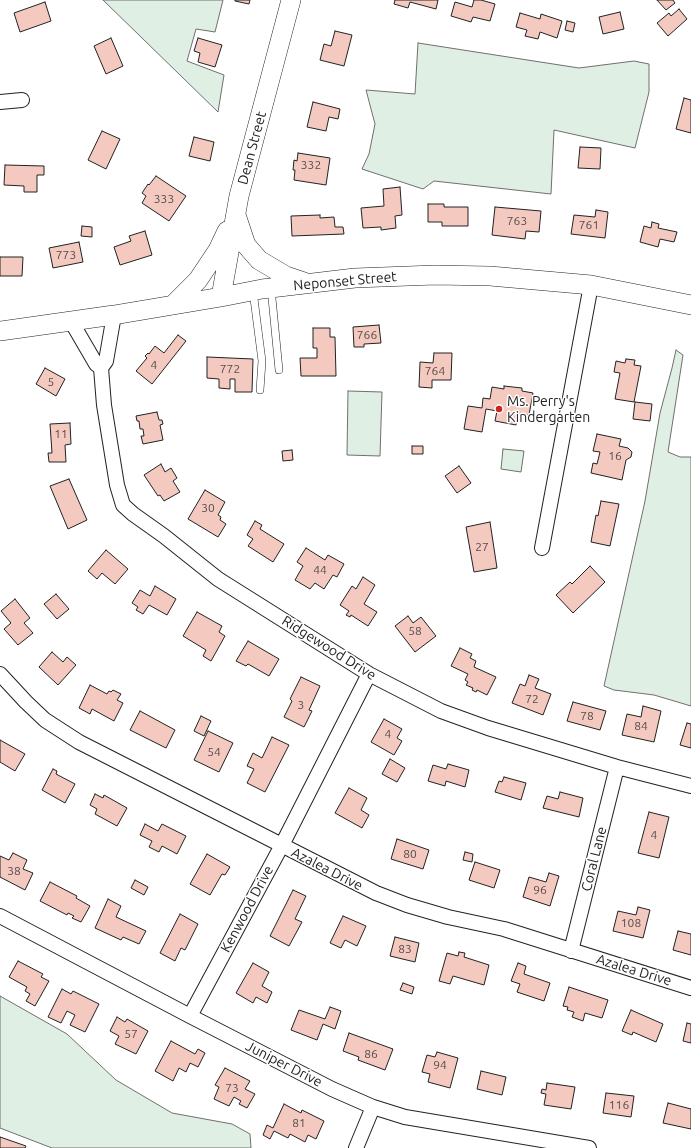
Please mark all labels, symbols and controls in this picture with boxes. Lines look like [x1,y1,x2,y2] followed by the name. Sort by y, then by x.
[234,110,270,186] street label: Dean Street
[301,158,321,172] house number: 332
[154,192,174,206] house number: 333
[507,214,527,228] house number: 763
[579,218,599,232] house number: 761
[56,248,76,262] house number: 773
[293,268,397,294] street label: Neponset Street
[357,328,377,342] house number: 766
[151,358,157,372] house number: 4
[220,362,240,376] house number: 772
[425,364,445,378] house number: 764
[48,375,54,389] house number: 5
[507,393,590,426] place label: Ms. Perry's Kindergarten
[494,404,504,414] marker: Ms. Perry's Kindergarten
[54,427,68,441] house number: 11
[608,449,622,463] house number: 16
[201,501,215,515] house number: 30
[475,540,489,554] house number: 27
[313,563,327,577] house number: 44
[279,612,379,684] street label: Ridgewood Drive
[408,624,422,638] house number: 58
[525,692,539,706] house number: 72
[298,698,304,712] house number: 3
[580,709,594,723] house number: 78
[634,719,648,733] house number: 84
[385,727,391,741] house number: 4
[207,745,221,759] house number: 54
[578,825,610,893] street label: Coral Lane
[651,828,657,842] house number: 4
[289,844,365,894] street label: Azalea Drive
[403,847,417,861] house number: 80
[217,863,277,955] street label: Kenwood Drive
[7,864,21,878] house number: 38
[533,883,547,897] house number: 96
[621,916,641,930] house number: 108
[398,942,412,956] house number: 83
[594,951,674,989] street label: Azalea Drive
[124,1027,138,1041] house number: 57
[243,1037,325,1091] street label: Juniper Drive
[364,1047,378,1061] house number: 86
[433,1058,447,1072] house number: 94
[225,1081,239,1095] house number: 73
[609,1098,629,1112] house number: 116
[292,1116,306,1130] house number: 81

